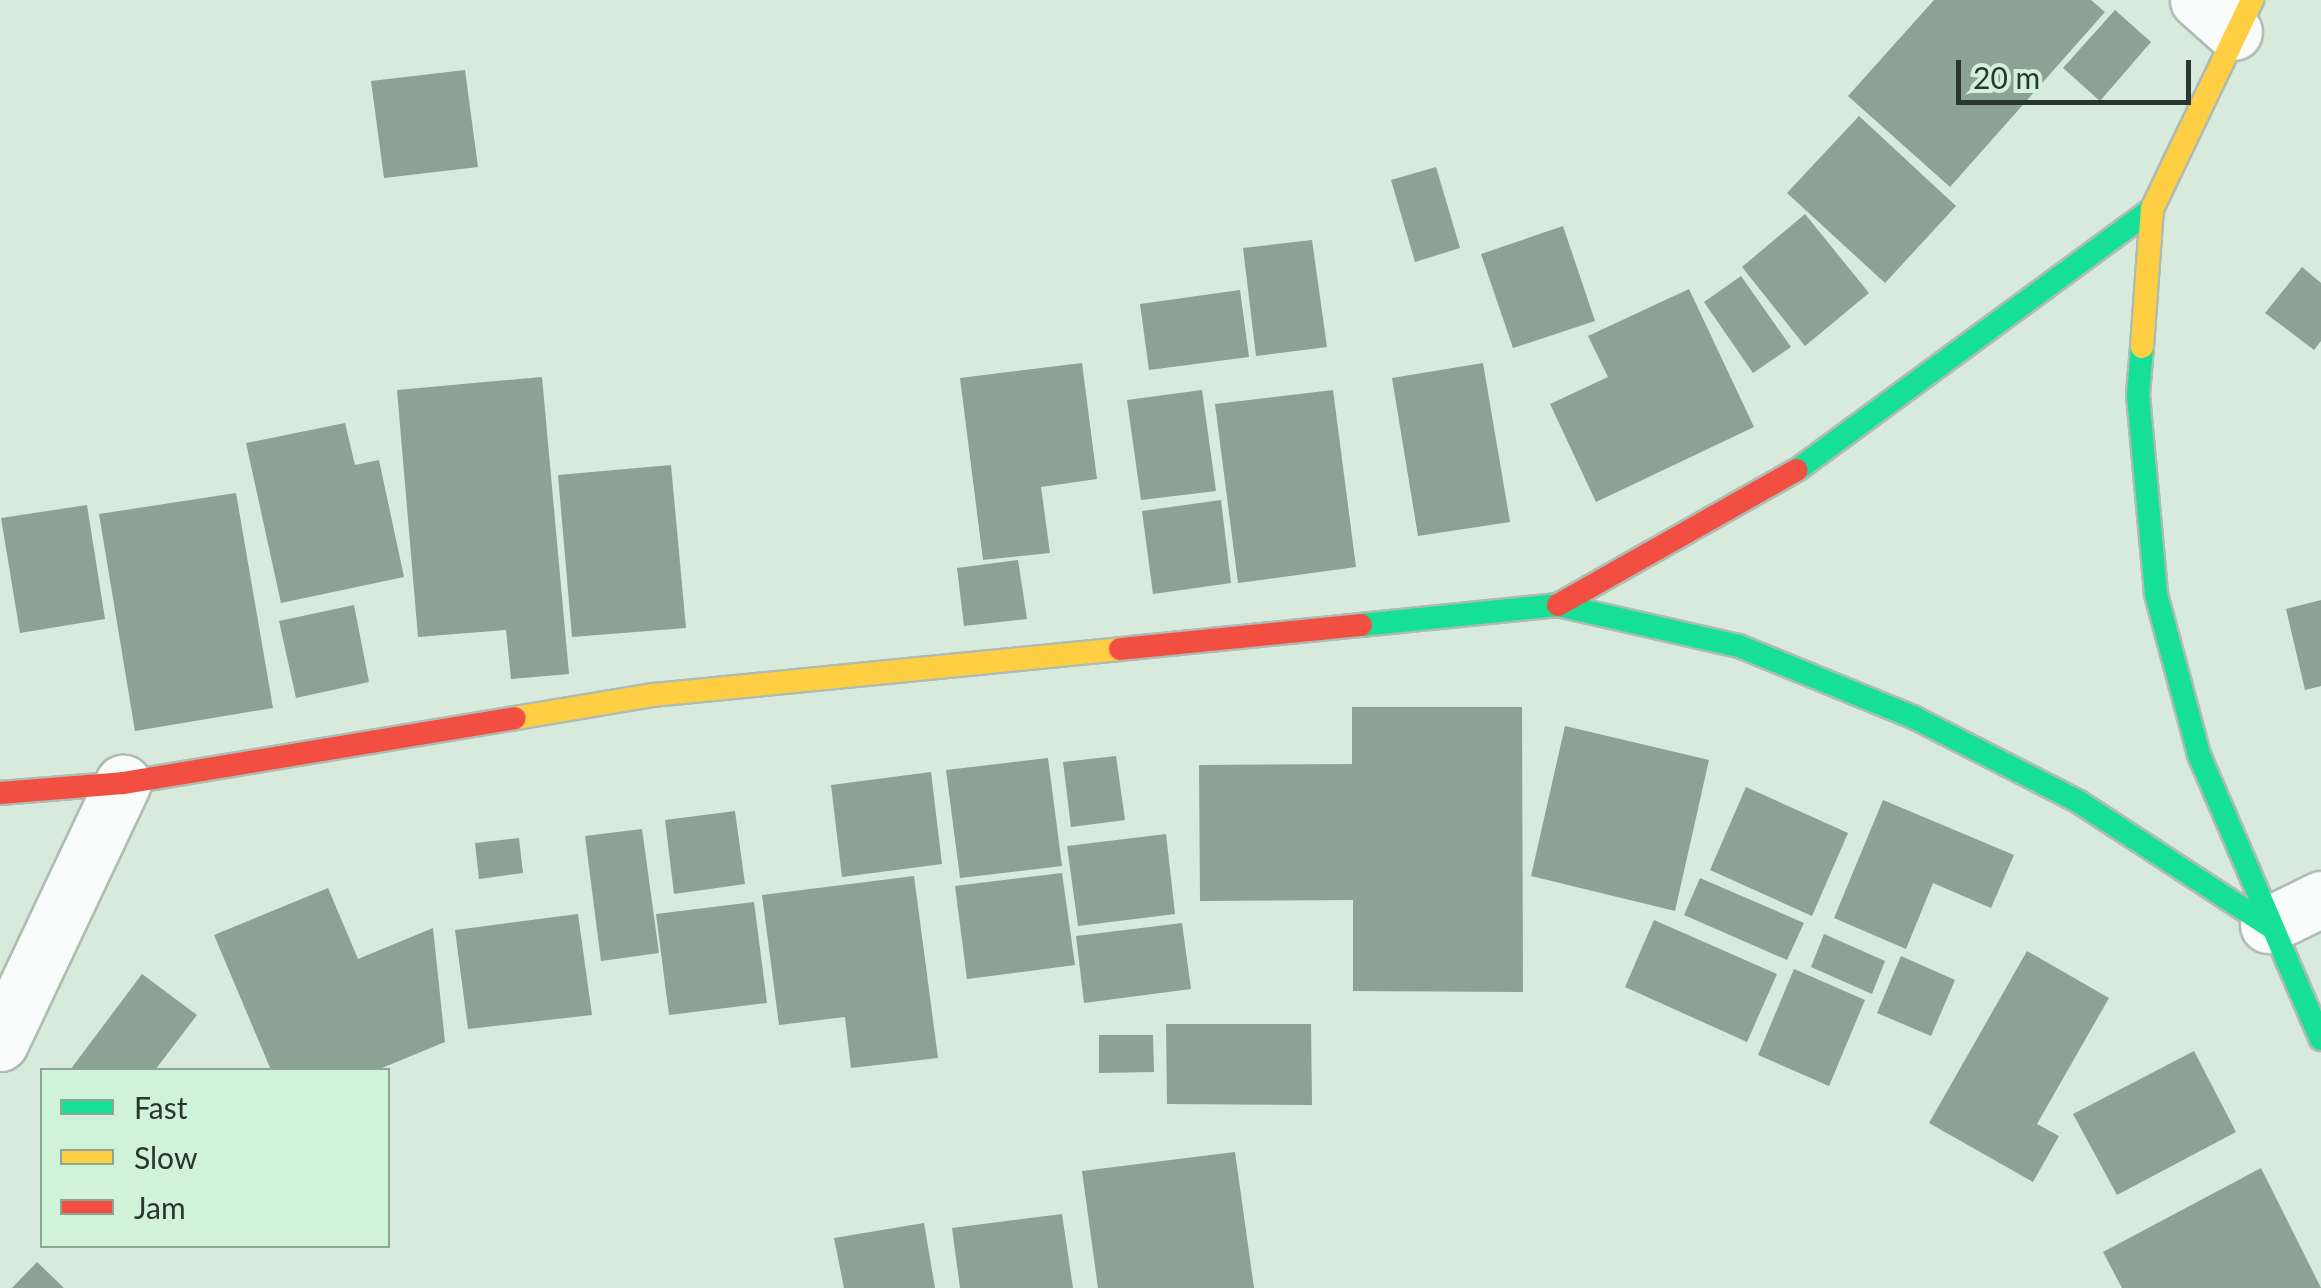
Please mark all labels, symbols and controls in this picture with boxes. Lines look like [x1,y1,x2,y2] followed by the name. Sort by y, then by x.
[1961,40,2196,102] scale bar
[1973,59,2040,95] text: 20 m
[40,1068,390,1248] legend
[134,1089,188,1125] text: Fast
[134,1139,197,1175] text: Slow
[134,1189,186,1225] text: Jam

